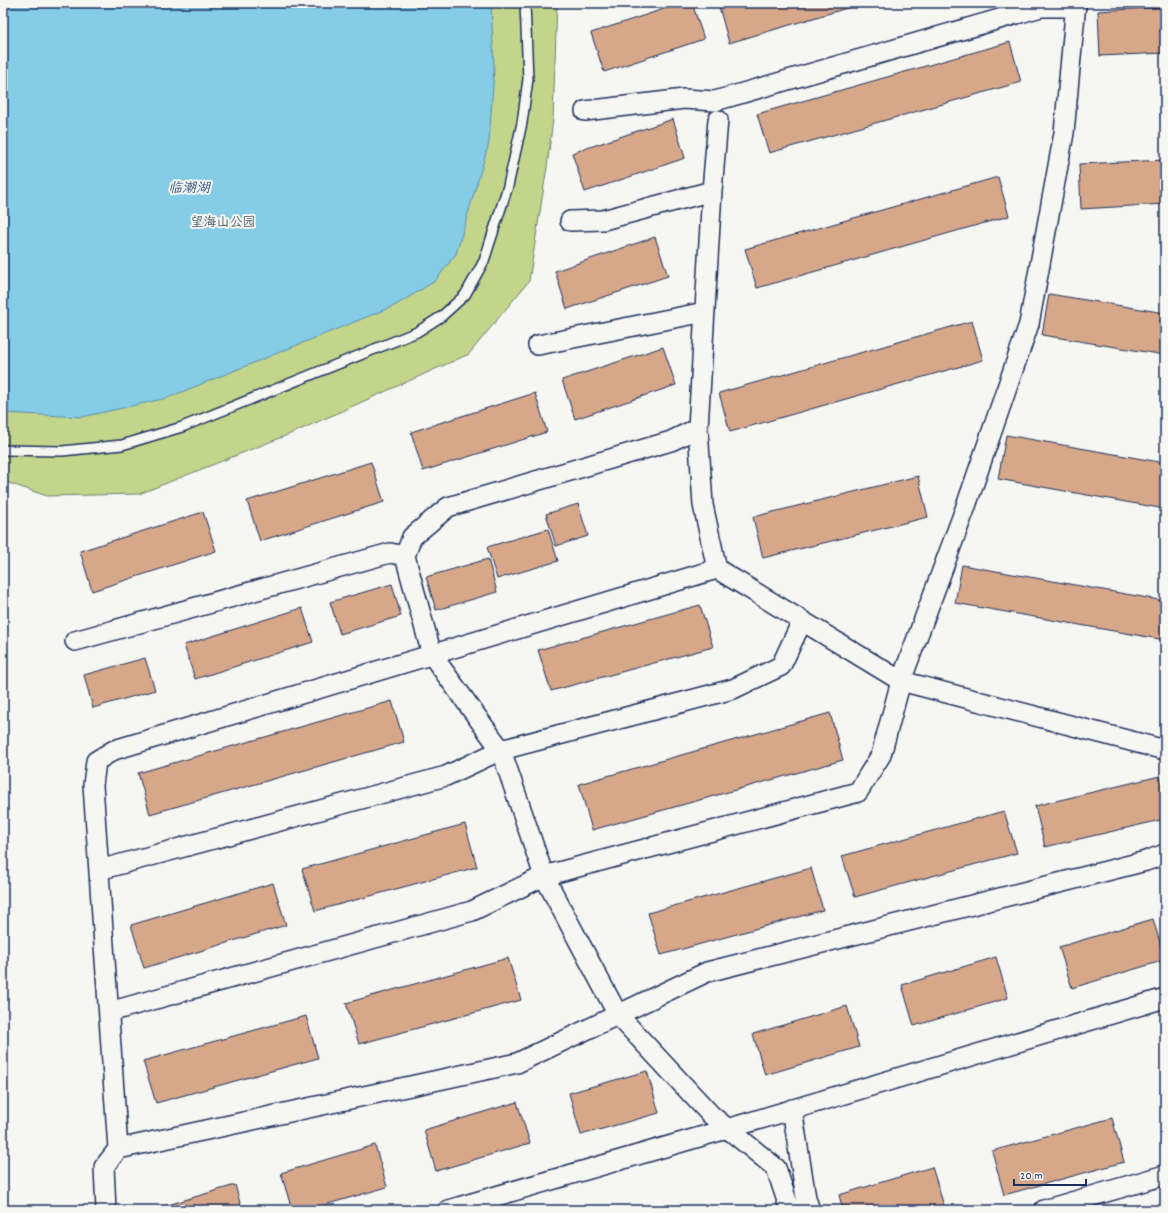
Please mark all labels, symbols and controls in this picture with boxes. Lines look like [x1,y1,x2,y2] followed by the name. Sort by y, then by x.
[168,179,212,199] water label: 临潮湖
[190,214,256,233] park label: 望海山公园
[1014,1161,1086,1187] scale bar
[1020,1168,1043,1185] text: 20 m

